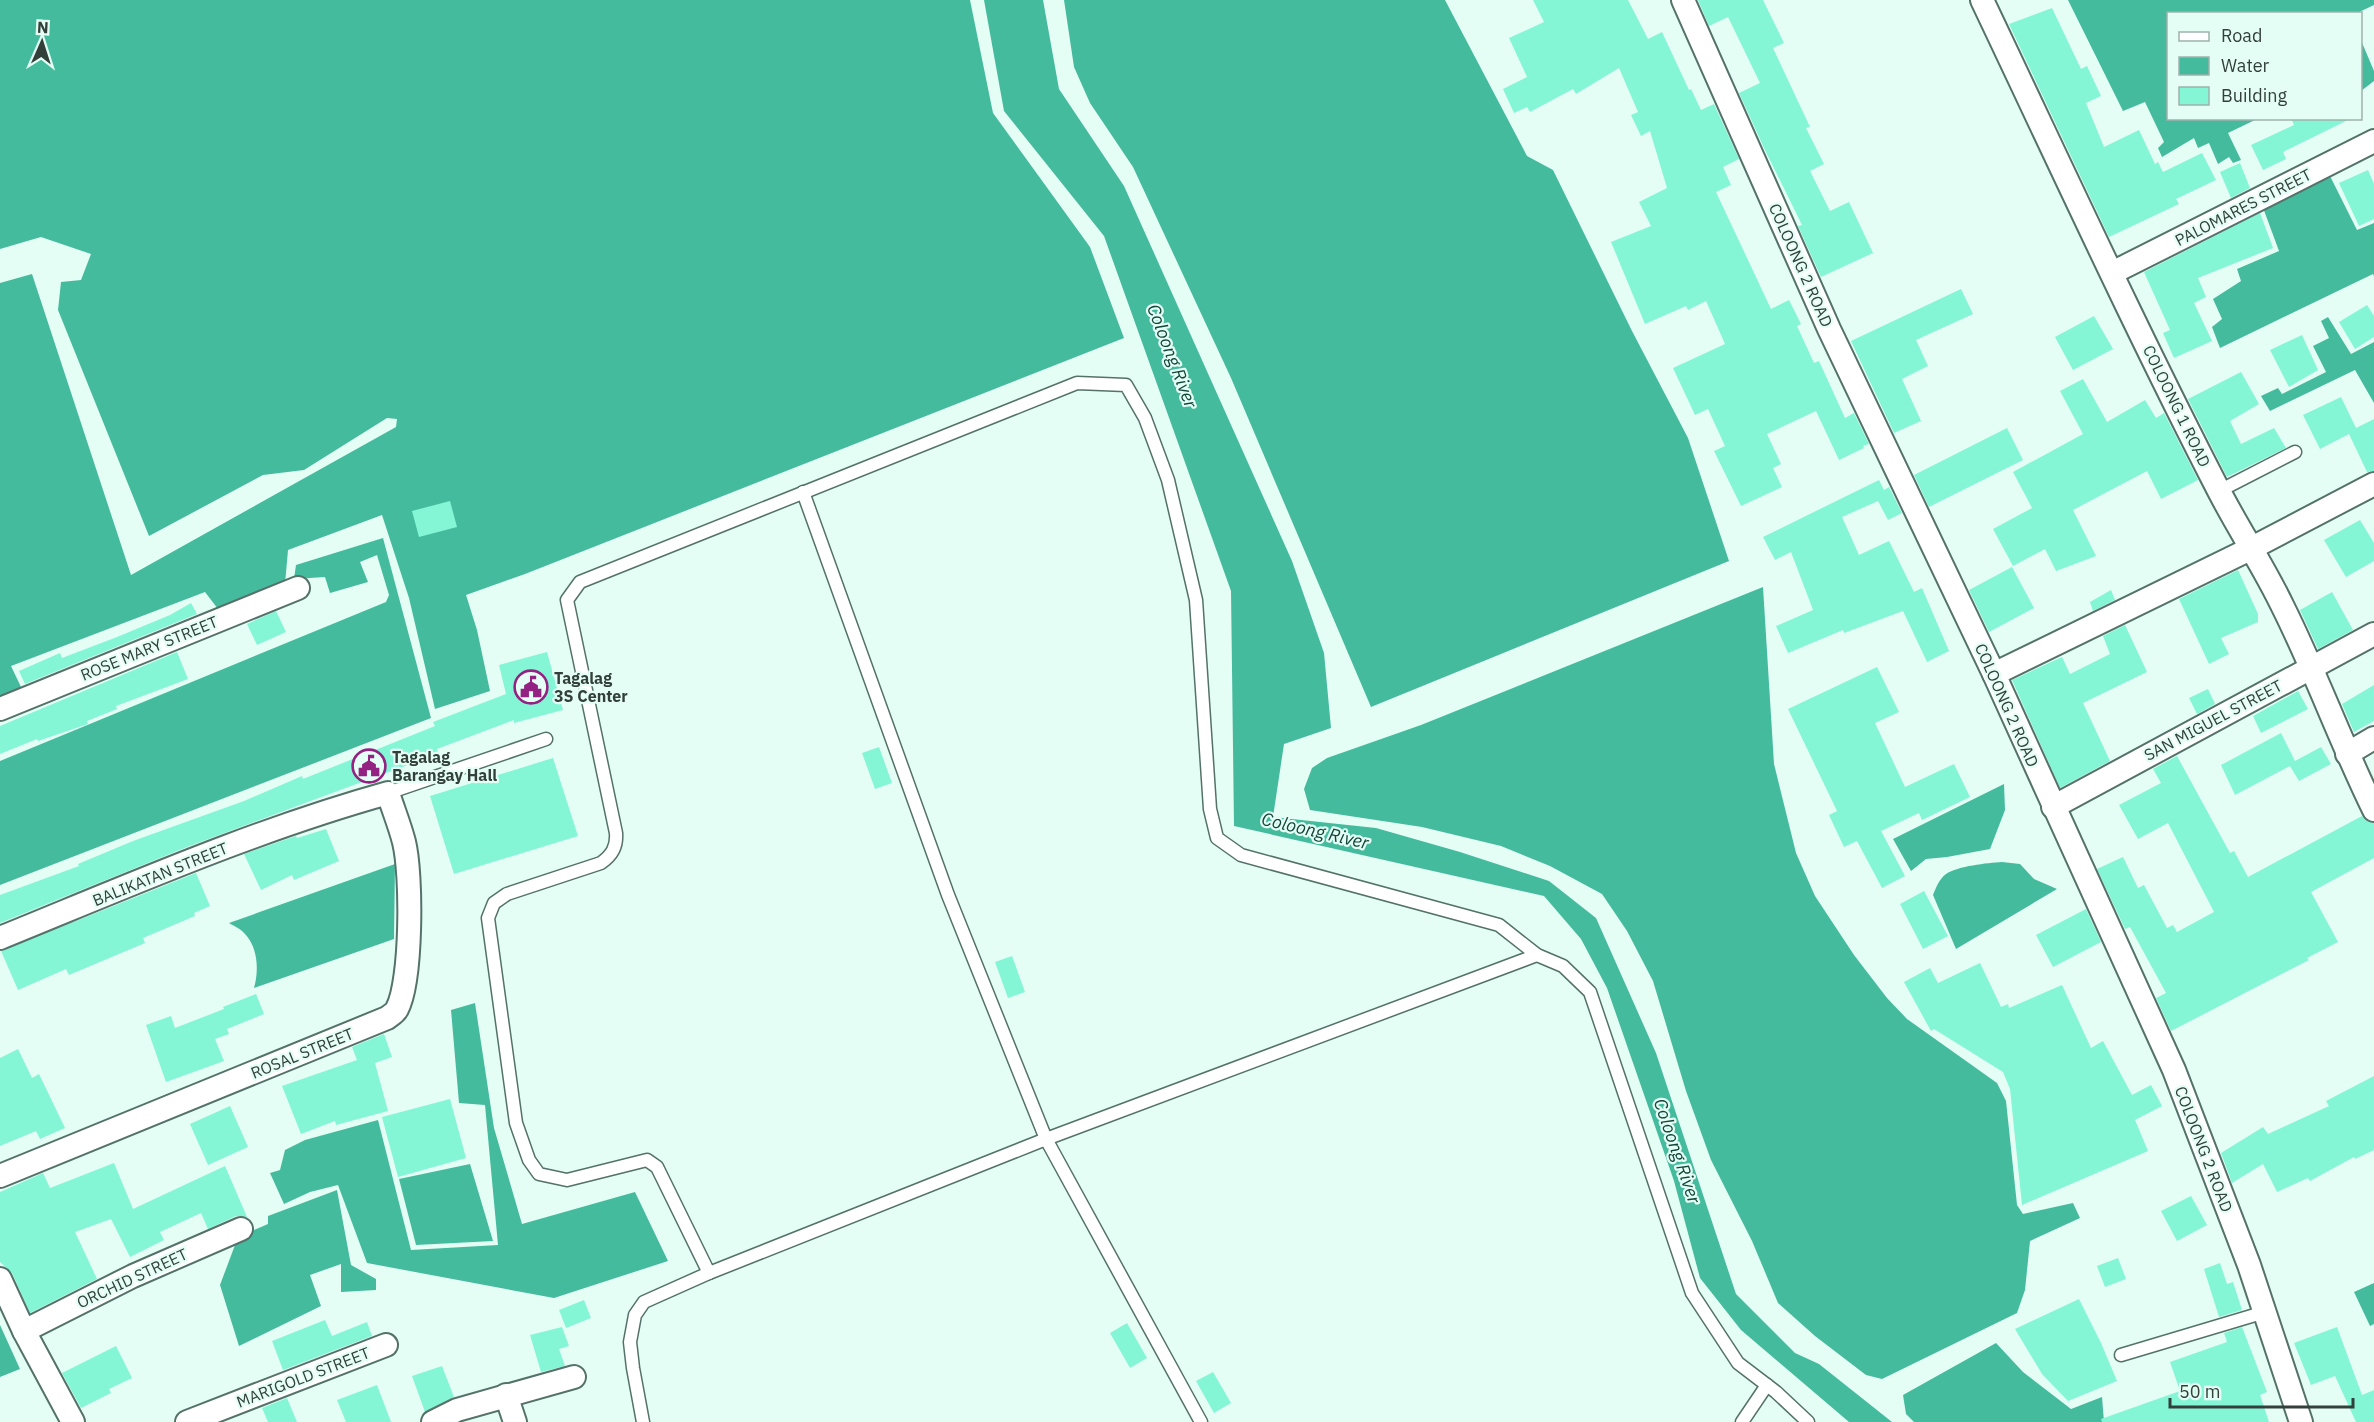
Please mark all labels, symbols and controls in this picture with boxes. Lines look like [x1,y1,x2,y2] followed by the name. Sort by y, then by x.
[12,12,72,72] north arrow
[2167,12,2362,120] legend
[36,17,49,37] text: N
[2221,24,2262,47] text: Road
[2221,54,2270,77] text: Water
[2221,84,2288,107] text: Building
[2172,164,2314,250] street label: PALOMARES STREET
[1765,200,1837,330] street label: COLOONG 2 ROAD
[1142,301,1203,411] water label: Coloong River
[2139,342,2215,470] street label: COLOONG 1 ROAD
[77,611,221,685] street label: ROSE MARY STREET
[1971,640,2043,770] street label: COLOONG 2 ROAD
[554,668,628,706] place label: Tagalag 3S Center
[513,669,549,705] public building icon: Tagalag 3S Center
[2141,675,2285,765] street label: SAN MIGUEL STREET
[392,747,497,785] place label: Tagalag Barangay Hall
[351,748,387,784] public building icon: Tagalag Barangay Hall
[1259,807,1371,854] water label: Coloong River
[89,838,231,910] street label: BALIKATAN STREET
[248,1023,356,1083] street label: ROSAL STREET
[2171,1083,2237,1215] street label: COLOONG 2 ROAD
[1649,1095,1706,1207] water label: Coloong River
[73,1244,191,1312] street label: ORCHID STREET
[234,1342,372,1412] street label: MARIGOLD STREET
[2170,1371,2353,1409] scale bar
[2179,1380,2221,1403] text: 50 m

